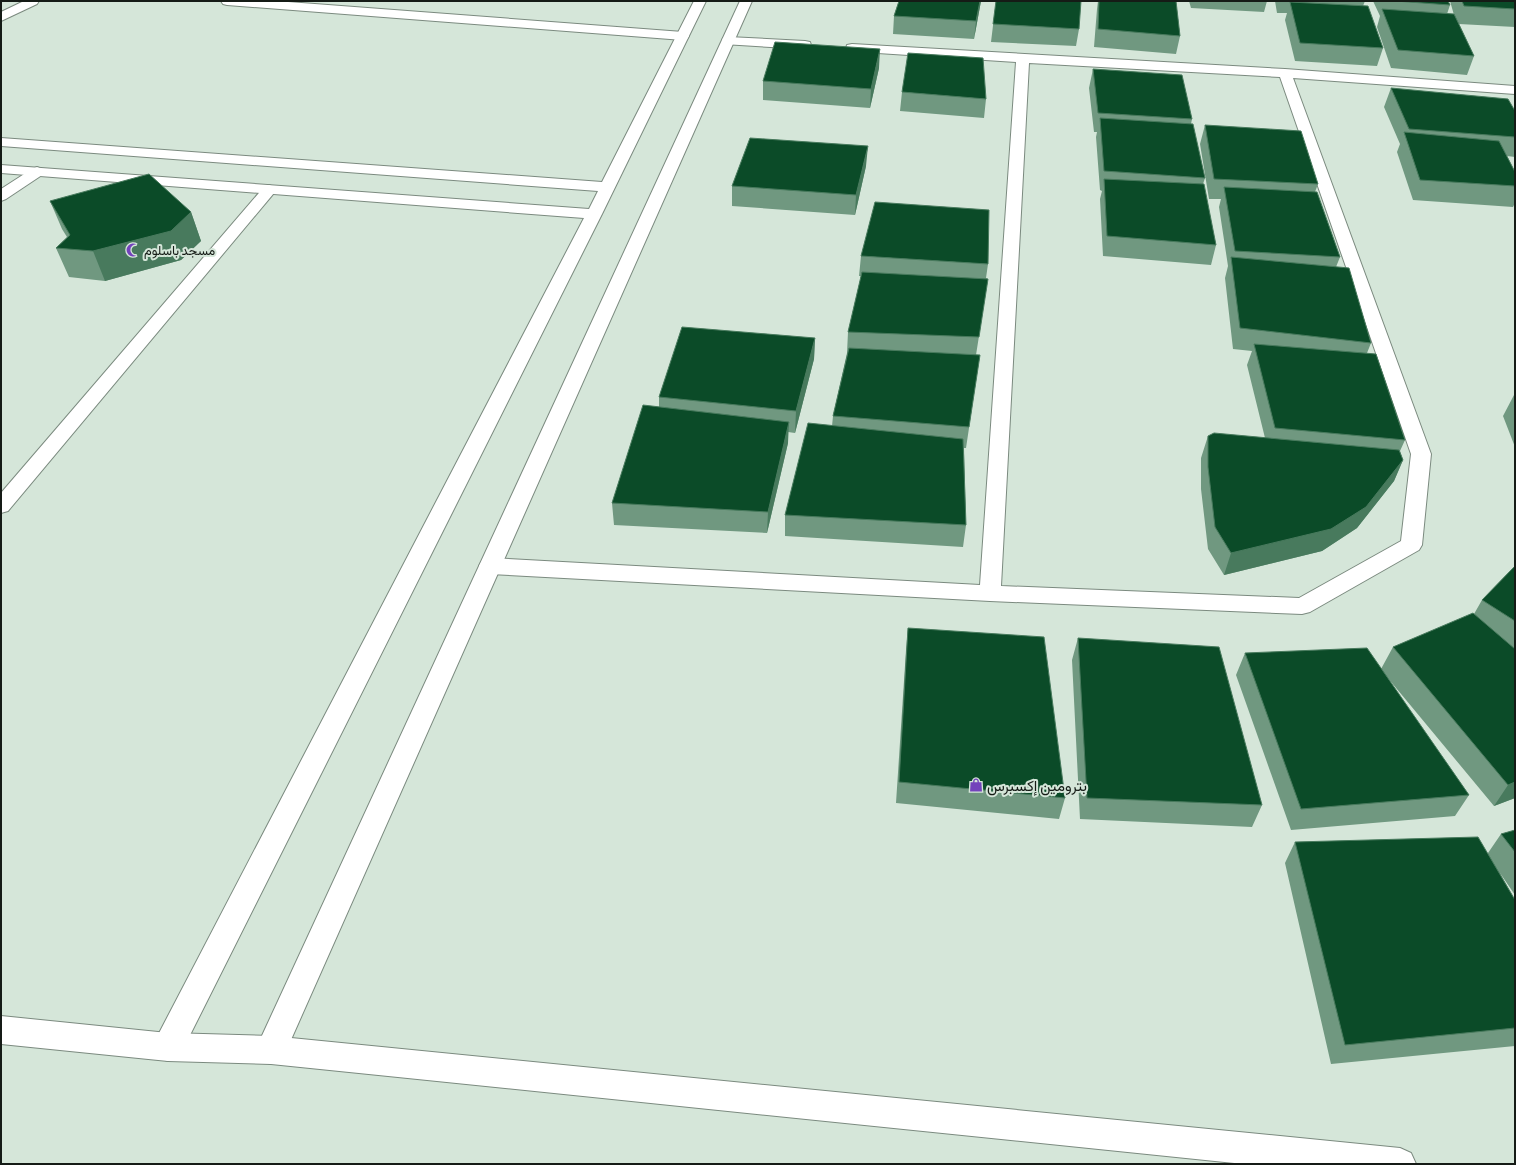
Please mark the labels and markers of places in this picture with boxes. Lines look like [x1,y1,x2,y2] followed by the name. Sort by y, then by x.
[125,242,141,258] mosque icon: مسجد باسلوم
[144,242,215,259] place label: مسجد باسلوم
[987,776,1087,796] place label: بترومين إكسبرس
[968,777,984,793] shop icon: بترومين إكسبرس

